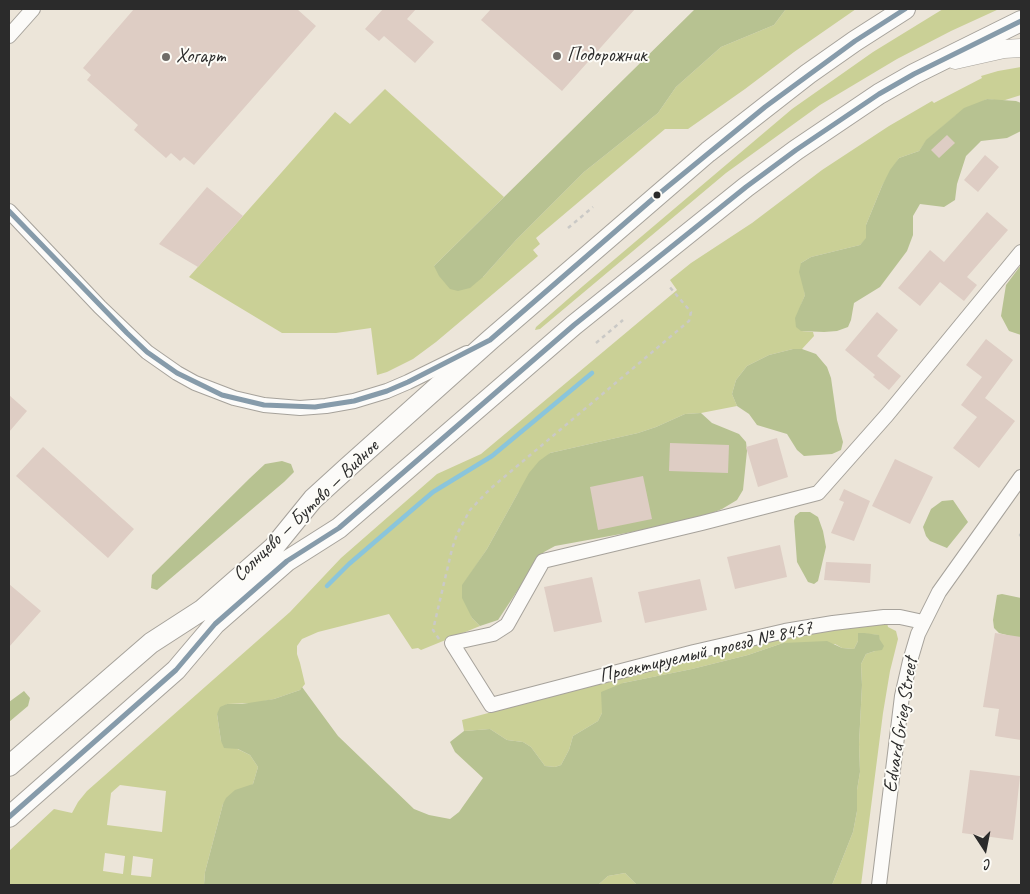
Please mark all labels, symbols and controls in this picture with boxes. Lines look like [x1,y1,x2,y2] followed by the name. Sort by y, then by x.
[567,44,646,68] place label: Подорожник
[176,45,226,69] place label: Хогарт
[551,50,563,62] marker: Подорожник
[160,51,172,63] marker: Хогарт
[652,190,662,200] unlabelled marker
[228,435,384,587] street label: Солнцево — Бутово — Видное
[597,616,815,688] street label: Проектируемый проезд № 8457
[878,656,924,794] street label: Edvard Grieg Street
[960,824,1010,874] north arrow
[983,855,993,873] text: С

